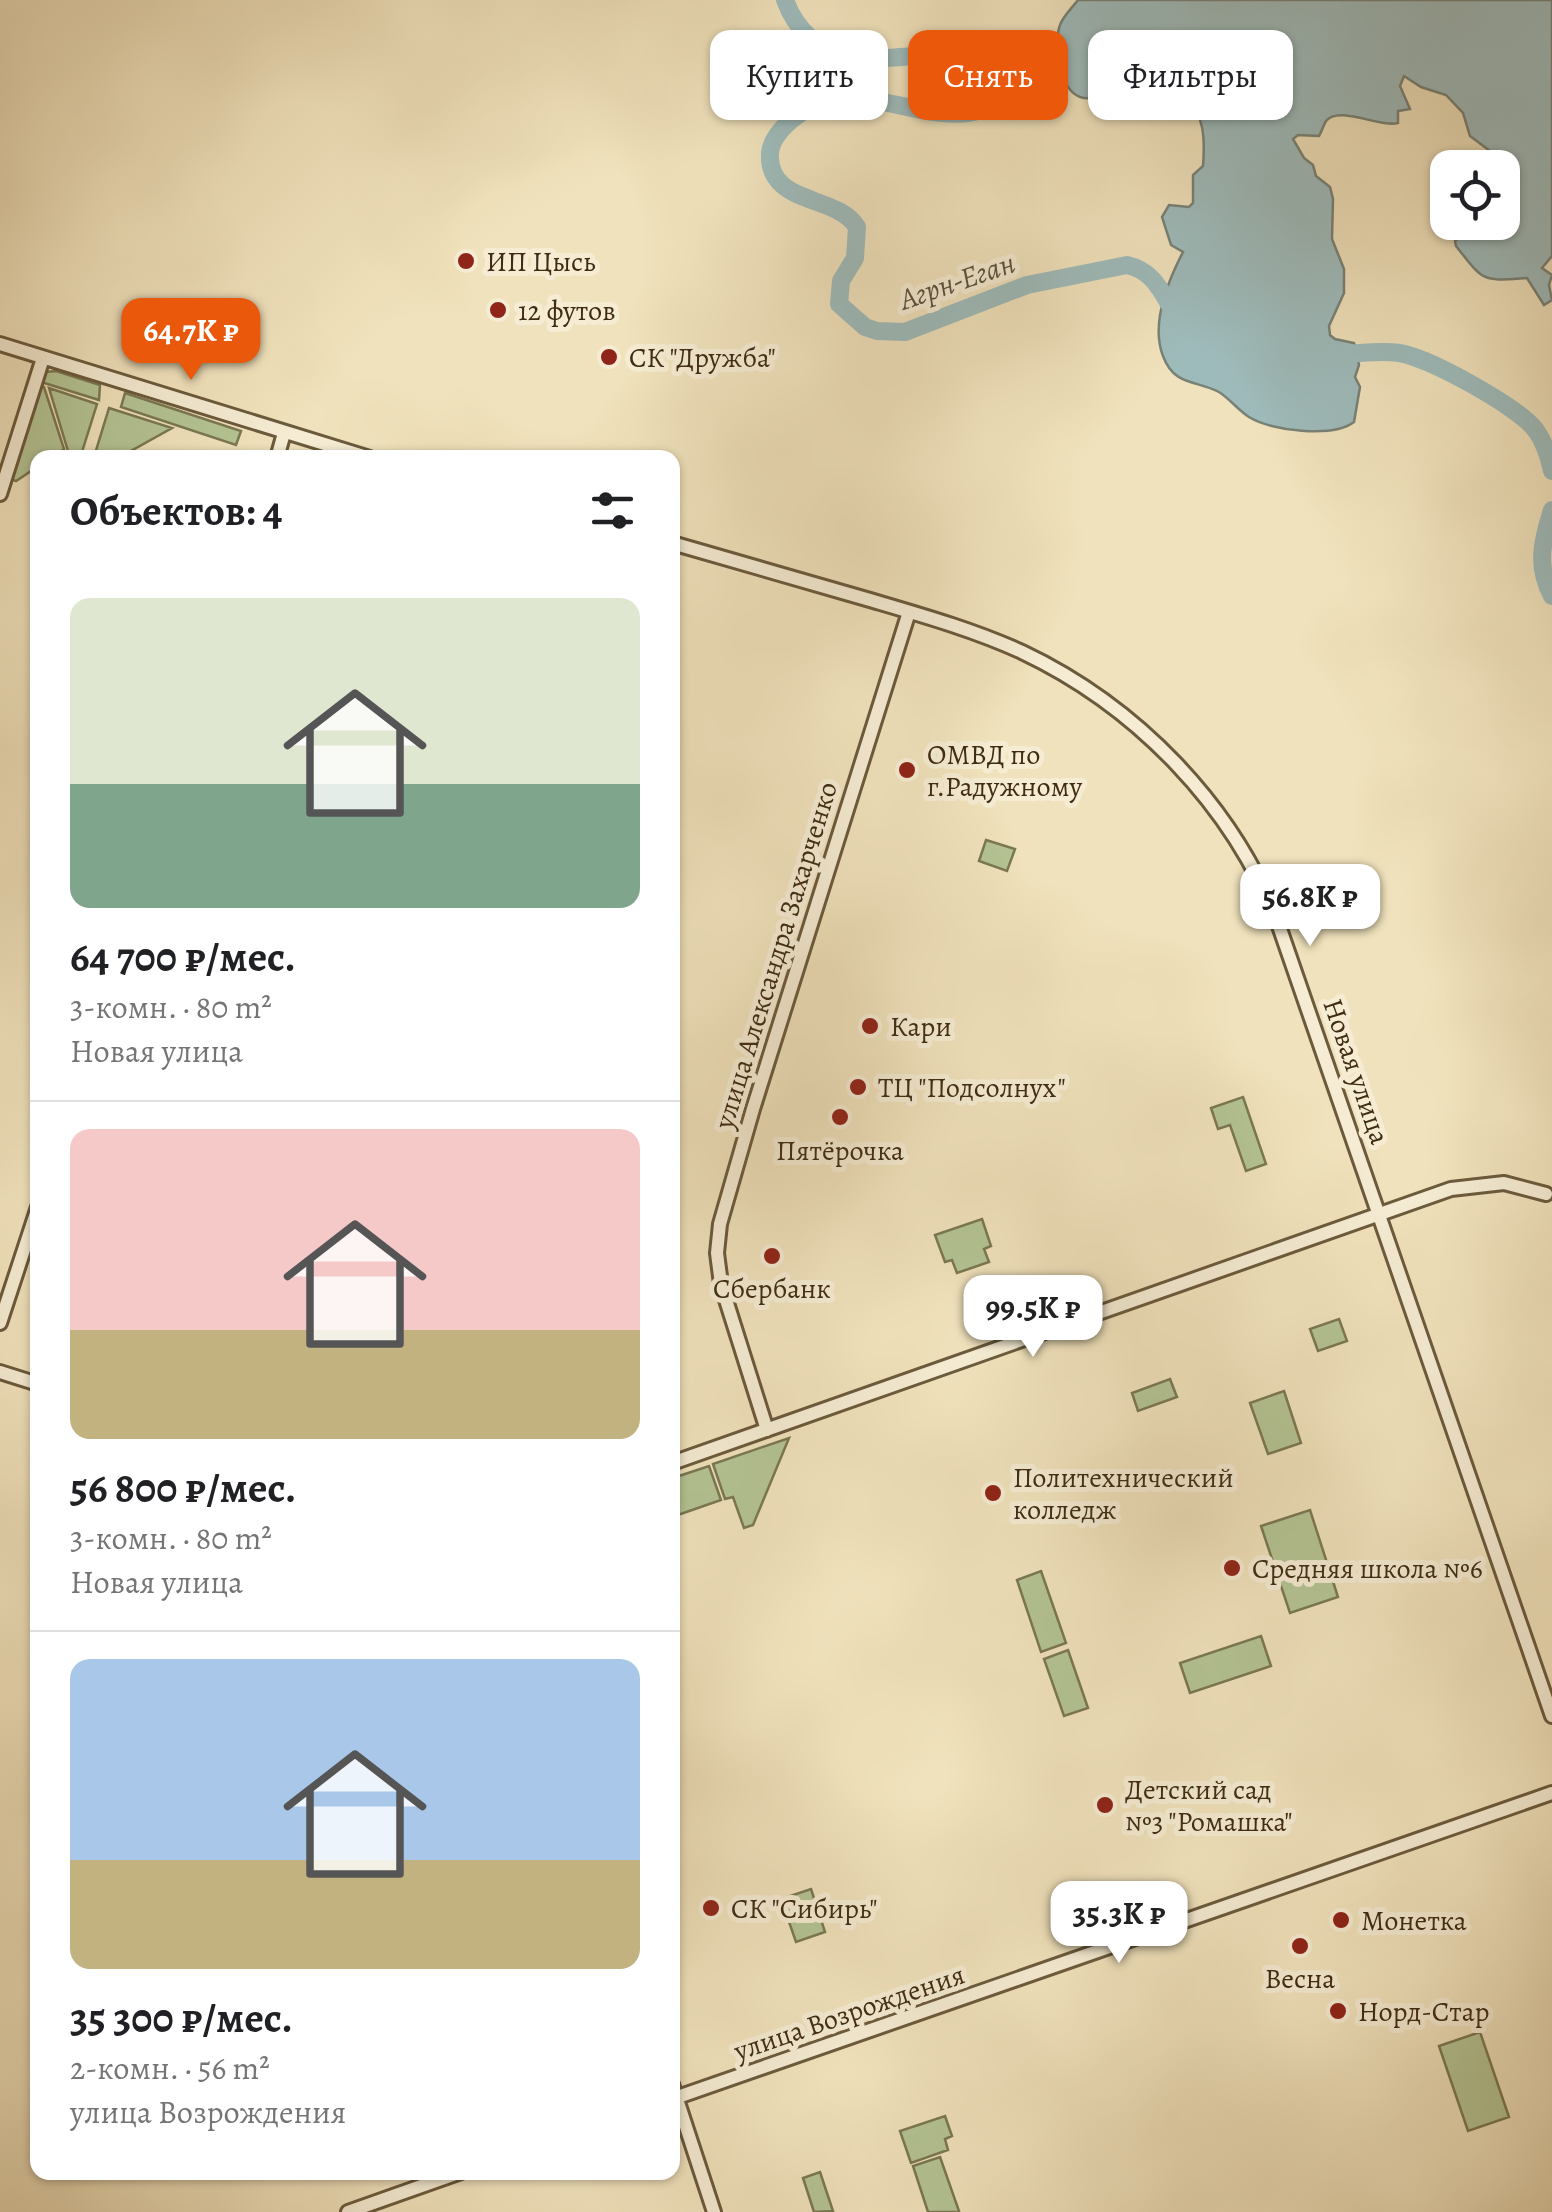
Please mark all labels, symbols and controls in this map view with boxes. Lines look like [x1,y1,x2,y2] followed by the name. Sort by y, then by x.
[710,30,888,120] chip: Купить
[908,30,1068,120] chip: Снять
[1088,30,1293,120] chip: Фильтры
[1430,150,1520,240] map controls
[1430,150,1520,240] button: locate
[486,243,595,281] place label: ИП Цысь
[892,243,1020,320] water label: Агрн-Еган
[455,250,477,272] marker: ИП Цысь
[518,292,616,330] place label: 12 футов
[99,298,283,383] pin: 64.7K ₽
[487,299,509,321] marker: 12 футов
[143,308,239,352] text: 64.7K ₽
[629,339,776,377] place label: СК "Дружба"
[598,346,620,368] marker: СК "Дружба"
[70,482,282,539] text: Объектов: 4
[585,483,640,538] icon: filters
[265,663,445,843] icon: home
[927,736,1082,806] place label: ОМВД по г.Радужному
[896,759,918,781] marker: ОМВД по г.Радужному
[705,777,847,1134] street label: улица Александра Захарченко
[1218,864,1402,949] pin: 56.8K ₽
[1262,874,1358,918] text: 56.8K ₽
[70,928,296,985] text: 64 700 ₽/мес.
[70,985,272,1029] text: 3-комн. · 80 m²
[1313,994,1399,1149] street label: Новая улица
[890,1008,952,1046] place label: Кари
[859,1015,881,1037] marker: Кари
[70,1029,243,1073] text: Новая улица
[878,1069,1066,1107] place label: ТЦ "Подсолнух"
[847,1076,869,1098] marker: ТЦ "Подсолнух"
[829,1106,851,1128] marker: Пятёрочка
[776,1132,904,1170] place label: Пятёрочка
[265,1194,445,1374] icon: home
[761,1245,783,1267] marker: Сбербанк
[713,1270,831,1308] place label: Сбербанк
[941,1275,1125,1360] pin: 99.5K ₽
[986,1285,1080,1329] text: 99.5K ₽
[70,1459,296,1516] text: 56 800 ₽/мес.
[1013,1459,1234,1529] place label: Политехнический колледж
[982,1482,1004,1504] marker: Политехнический колледж
[70,1516,272,1560] text: 3-комн. · 80 m²
[1252,1550,1483,1588] place label: Средняя школа №6
[1221,1557,1243,1579] marker: Средняя школа №6
[70,1560,243,1604] text: Новая улица
[265,1724,445,1904] icon: home
[1125,1771,1293,1841] place label: Детский сад №3 "Ромашка"
[1094,1794,1116,1816] marker: Детский сад №3 "Ромашка"
[1027,1881,1211,1966] pin: 35.3K ₽
[731,1890,878,1928] place label: СК "Сибирь"
[1073,1891,1165,1935] text: 35.3K ₽
[700,1897,722,1919] marker: СК "Сибирь"
[1361,1902,1467,1940] place label: Монетка
[1330,1909,1352,1931] marker: Монетка
[1289,1935,1311,1957] marker: Весна
[728,1956,970,2071] street label: улица Возрождения
[1265,1960,1335,1998] place label: Весна
[70,1989,293,2046] text: 35 300 ₽/мес.
[1358,1993,1489,2031] place label: Норд-Стар
[1327,2000,1349,2022] marker: Норд-Стар
[70,2046,270,2090] text: 2-комн. · 56 m²
[70,2090,346,2134] text: улица Возрождения

